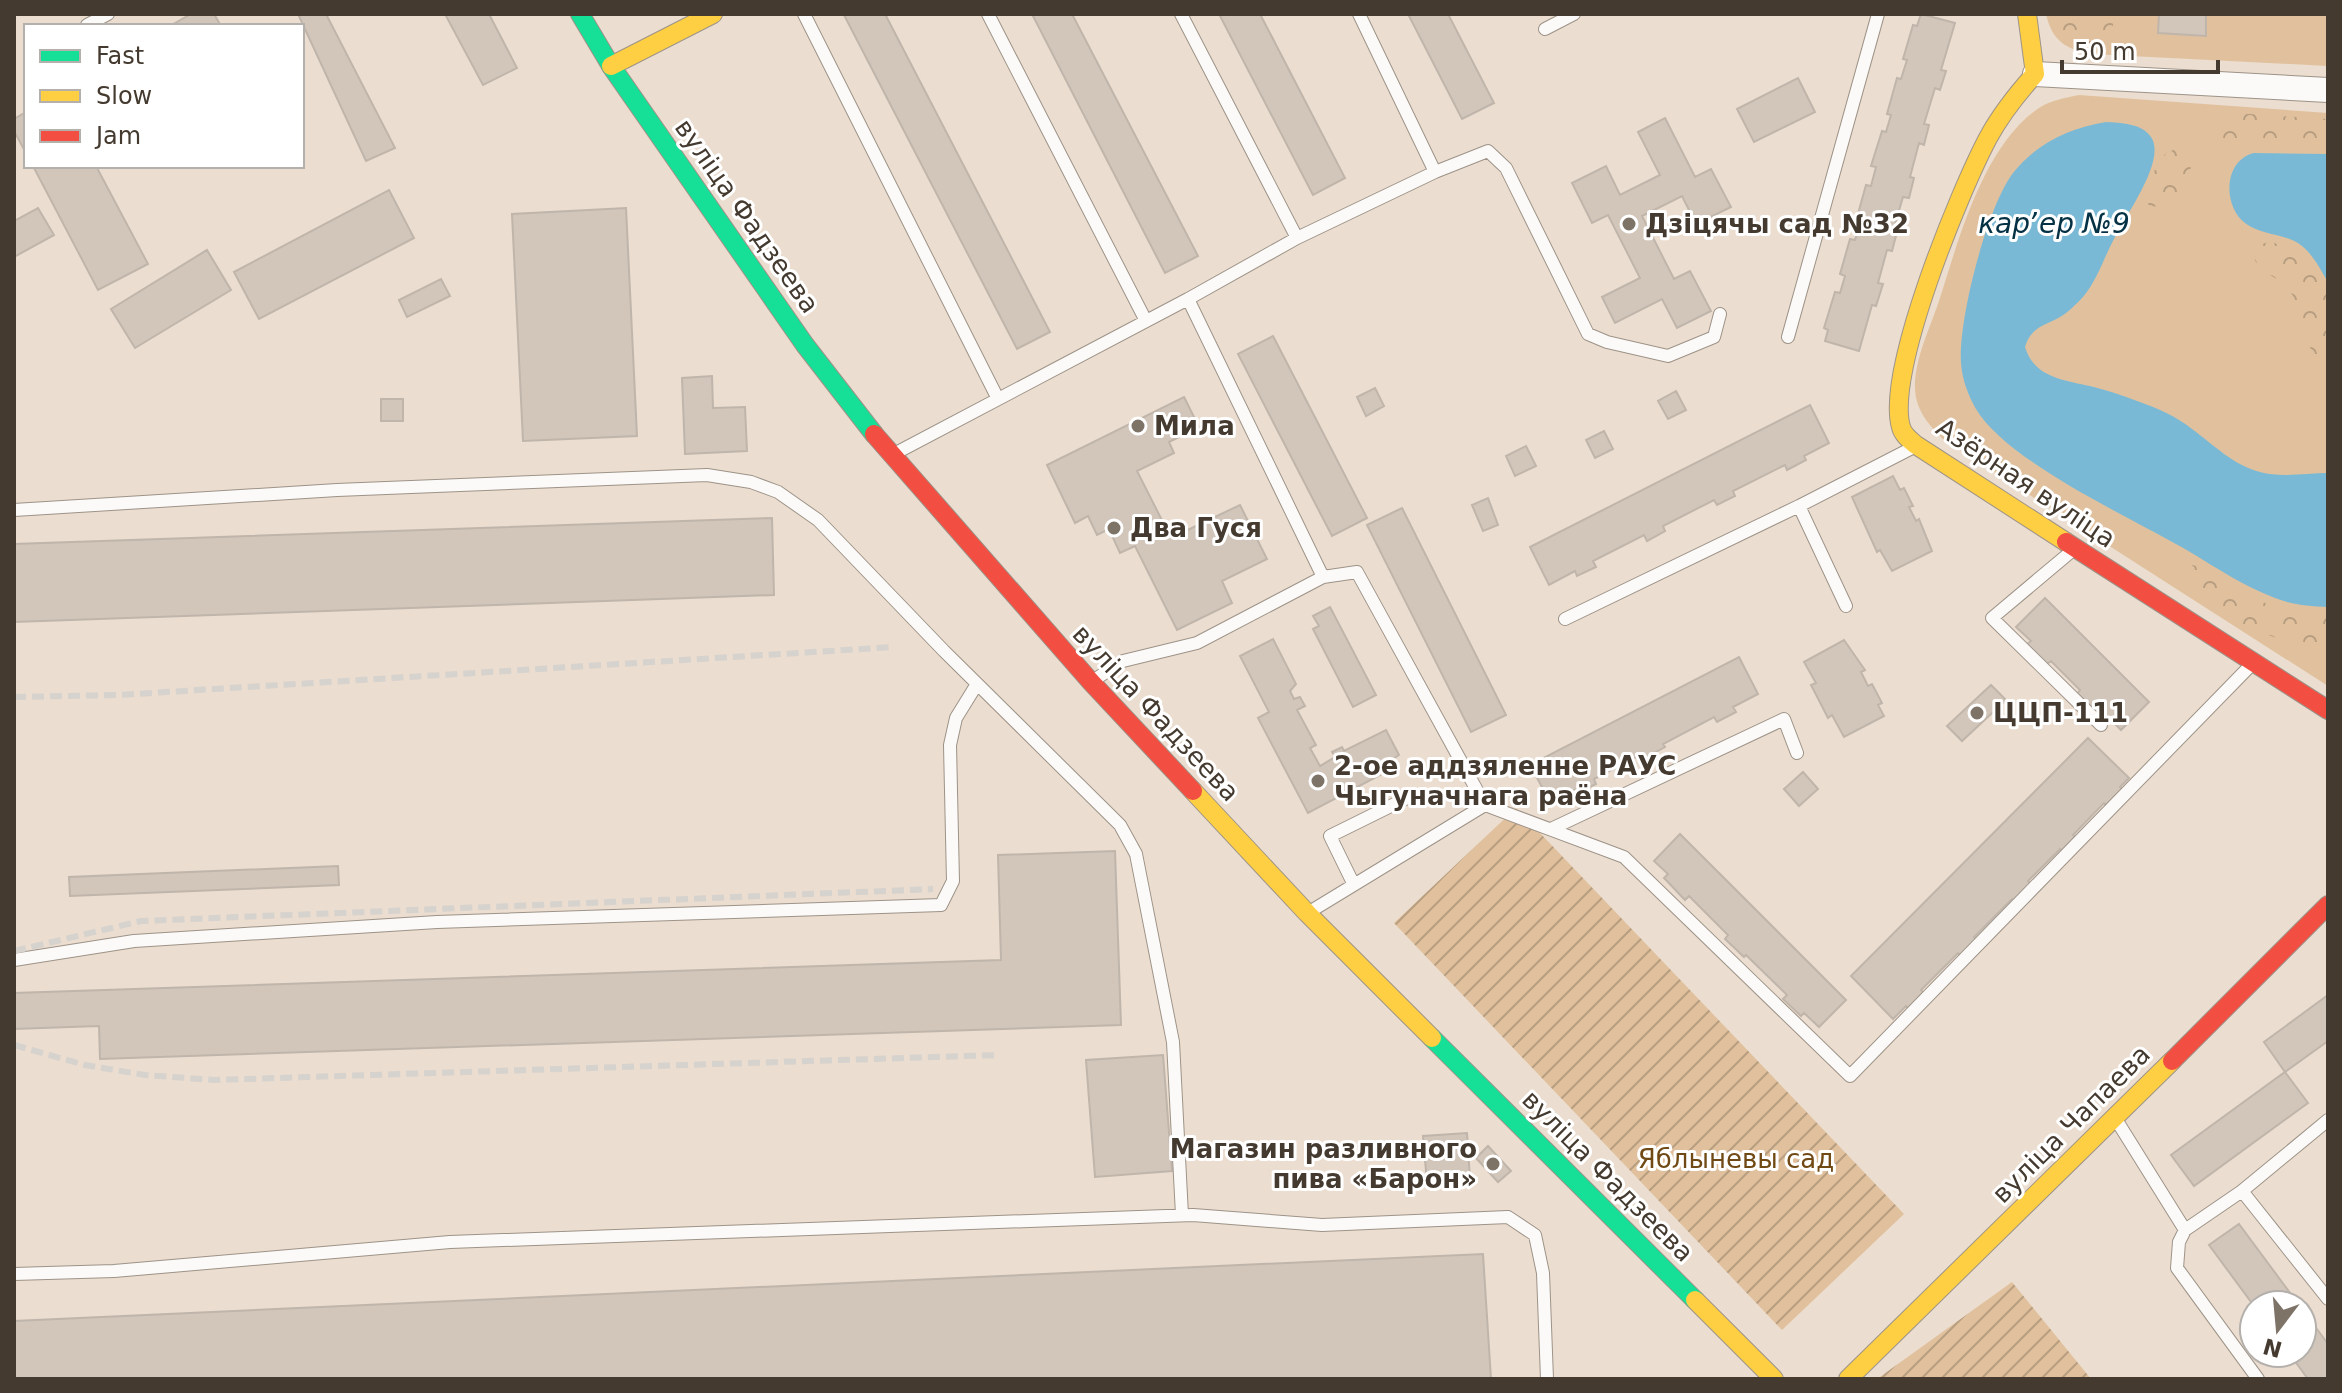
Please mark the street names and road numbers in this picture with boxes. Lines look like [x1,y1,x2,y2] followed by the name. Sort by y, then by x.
[669,113,825,319] street label: вуліца Фадзеева
[1931,412,2121,554] street label: Азёрная вуліца
[1067,619,1245,807] street label: вуліца Фадзеева
[1986,1039,2156,1209] street label: вуліца Чапаева
[1516,1084,1700,1268] street label: вуліца Фадзеева

